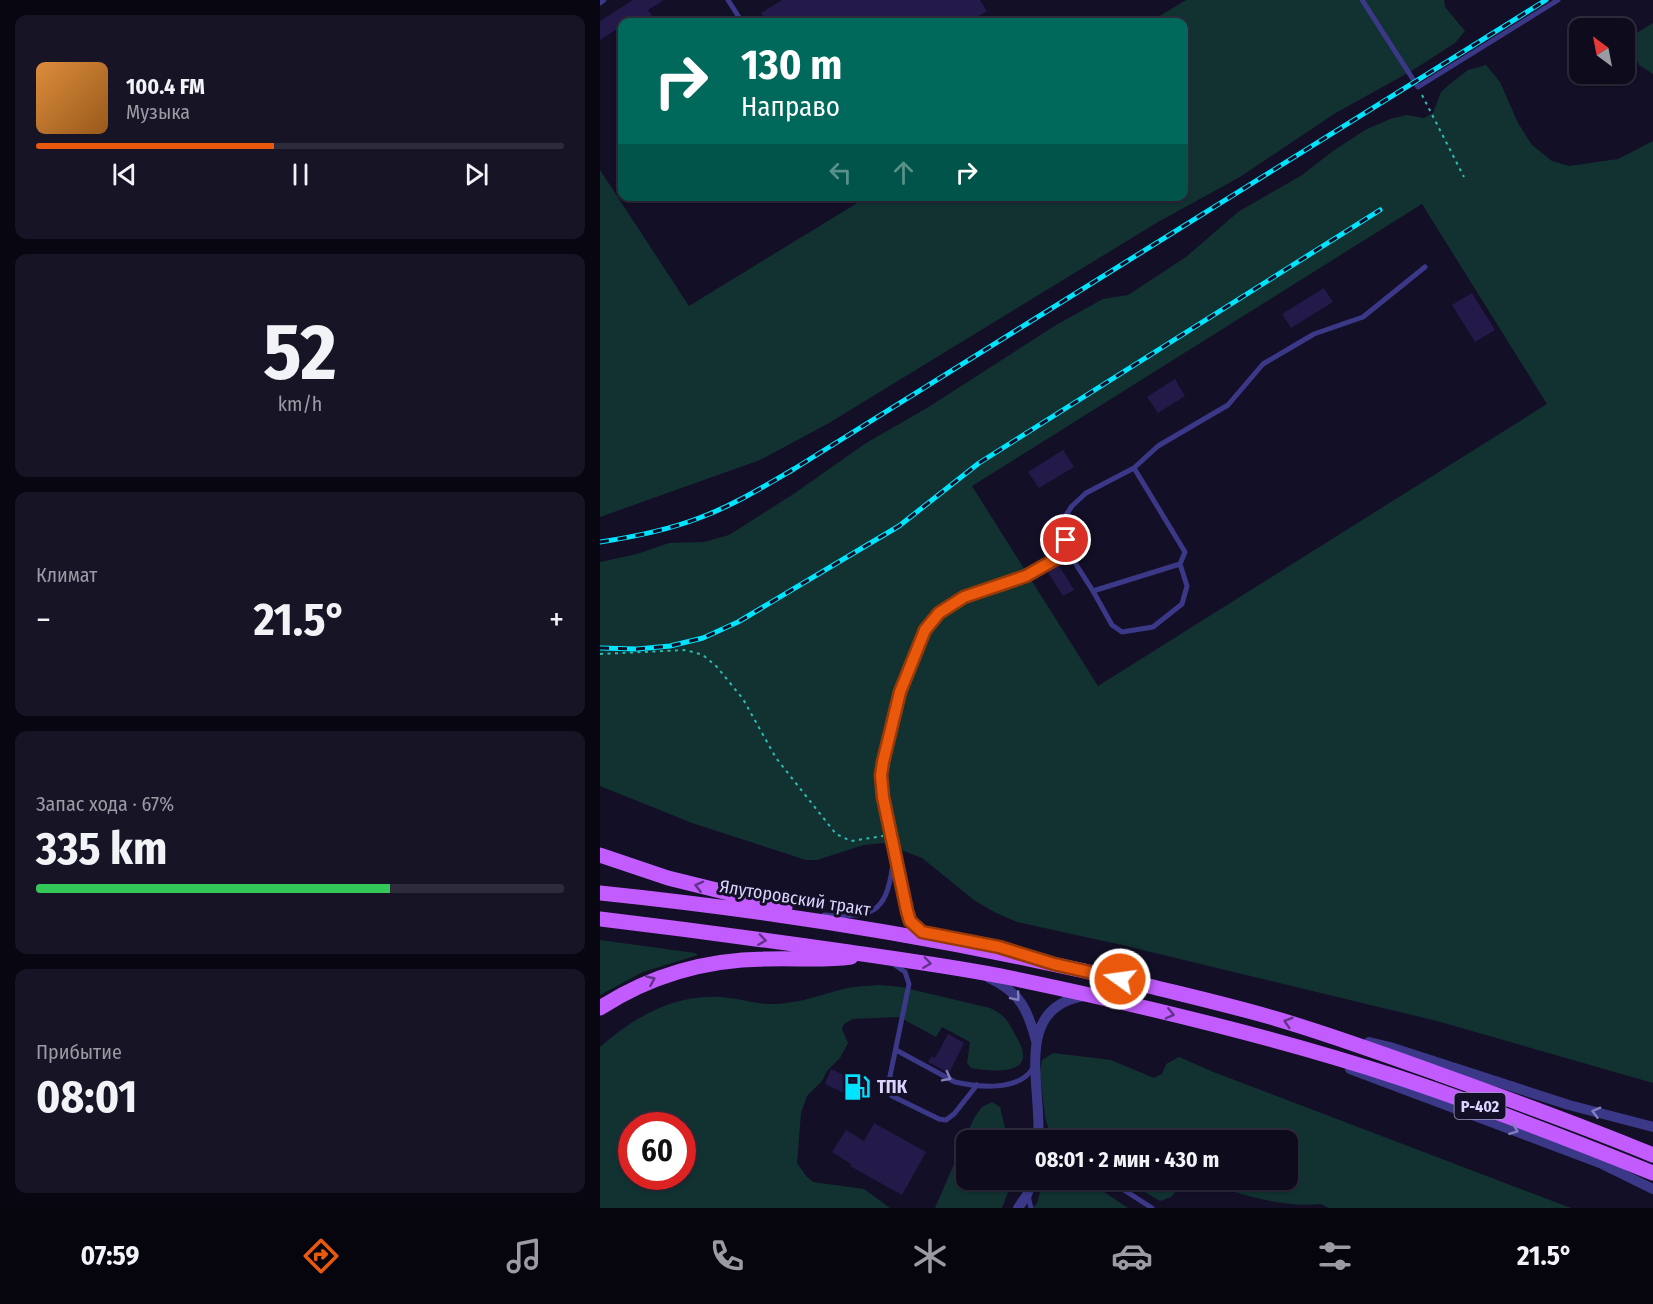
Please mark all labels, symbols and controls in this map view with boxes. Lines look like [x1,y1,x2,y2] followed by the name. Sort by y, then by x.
[1569,18,1635,84] north arrow
[1569,18,1635,84] map controls
[741,40,842,90] text: 130 m
[642,42,720,120] icon: right
[126,73,205,100] text: 100.4 FM
[741,91,840,123] text: Направо
[126,100,190,124] text: Музыка
[824,156,857,189] icon: left
[887,156,920,189] icon: ahead
[950,156,983,189] icon: right
[108,158,141,191] icon: previous
[284,158,317,191] icon: pause
[460,158,493,191] icon: next
[263,306,337,400] text: 52
[278,392,322,416] text: km/h
[1040,514,1091,565] pin
[1049,523,1082,556] icon: arrive
[36,563,97,587] text: Климат
[254,593,346,647] text: 21.5°
[36,600,51,640] text: −
[549,600,564,640] text: +
[36,792,174,816] text: Запас хода · 67%
[36,822,167,876] text: 335 km
[718,875,873,921] street label: Ялуторовский тракт
[694,880,704,893] one-way arrow
[758,933,767,945] one-way arrow
[1088,947,1152,1011] position arrow
[923,957,932,969] one-way arrow
[645,975,656,987] one-way arrow
[1009,990,1020,1001] one-way arrow
[1164,1007,1174,1020] one-way arrow
[1283,1017,1294,1029] one-way arrow
[36,1040,122,1064] text: Прибытие
[36,1070,137,1124] text: 08:01
[941,1070,952,1082] one-way arrow
[842,1072,872,1102] fuel station icon: ТПК
[877,1076,908,1098] place label: ТПК
[1454,1093,1506,1119] road number: Р-402
[1592,1107,1602,1119] one-way arrow
[618,1112,696,1190] speed limit sign: 60
[1508,1122,1519,1135] one-way arrow
[1035,1146,1219,1173] text: 08:01 · 2 мин · 430 m
[300,1235,342,1277] icon: directions
[503,1235,545,1277] icon: music
[706,1235,748,1277] icon: phone
[909,1235,951,1277] icon: climate
[1111,1235,1153,1277] icon: car
[1314,1235,1356,1277] icon: filters
[80,1240,139,1272] text: 07:59
[1517,1240,1572,1272] text: 21.5°

